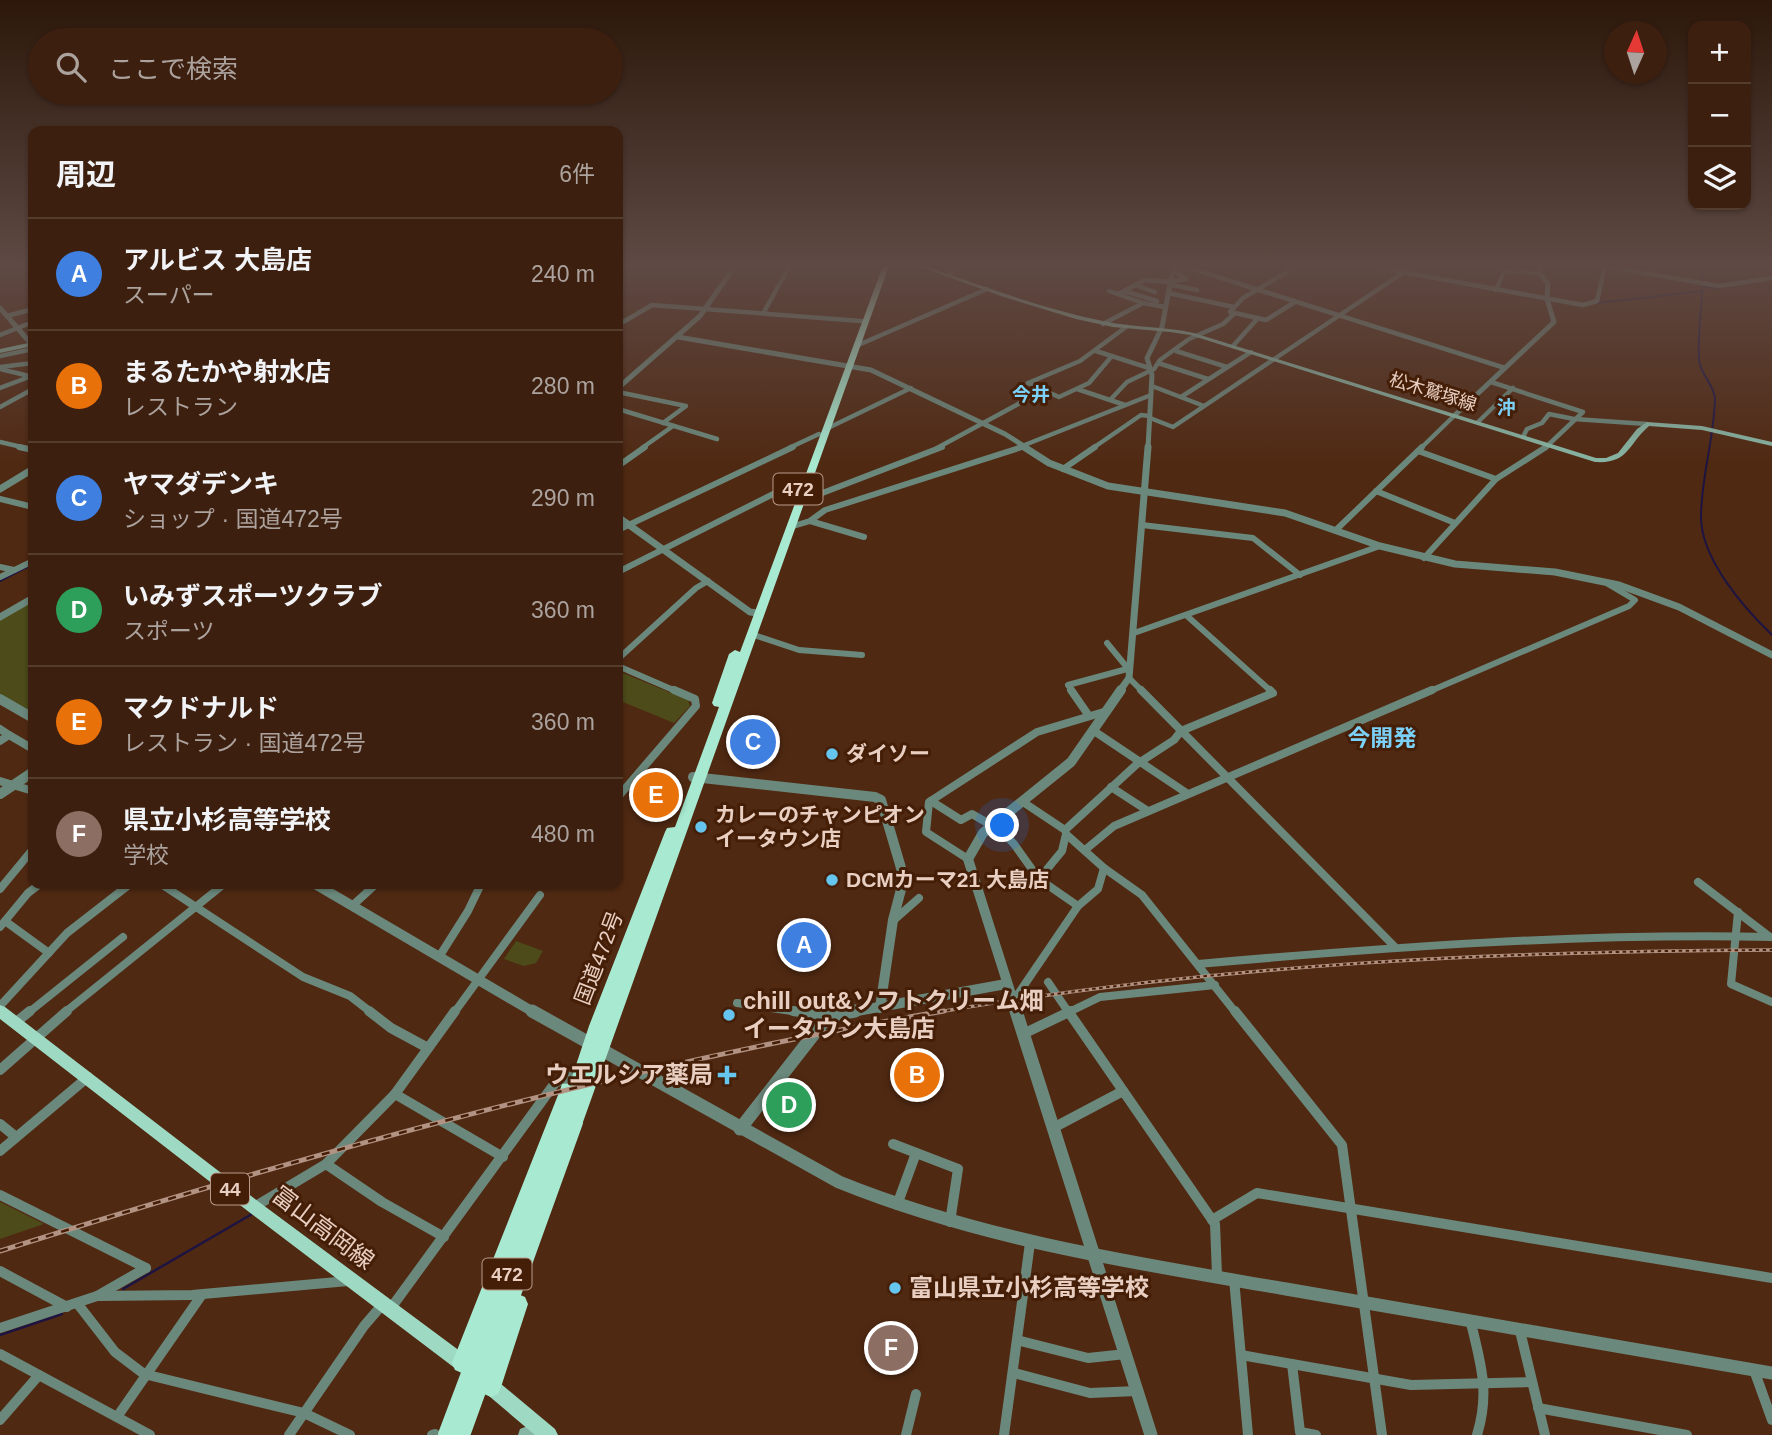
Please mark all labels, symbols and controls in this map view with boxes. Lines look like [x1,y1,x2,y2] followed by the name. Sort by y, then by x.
[1604,21,1667,84] north arrow
[1688,21,1751,210] map controls
[1688,21,1751,84] button: +
[28,28,623,105] search box
[52,48,90,86] icon: search
[108,54,238,84] text: ここで検索
[1688,84,1751,147] button: −
[1688,147,1751,210] button: layers
[56,158,116,191] text: 周辺
[559,161,595,187] text: 6件
[123,245,312,275] text: アルビス 大島店
[71,261,87,287] text: A
[531,261,595,287] text: 240 m
[123,282,215,308] text: スーパー
[123,357,331,387] text: まるたかや射水店
[1387,369,1479,415] street label: 松木鷲塚線
[71,373,87,399] text: B
[531,373,595,399] text: 280 m
[1012,384,1050,405] district label: 今井
[123,394,238,420] text: レストラン
[1496,397,1516,418] district label: 沖
[123,469,279,499] text: ヤマダデンキ
[774,474,822,504] road number: 472
[71,485,87,511] text: C
[531,485,595,511] text: 290 m
[123,506,343,532] text: ショップ · 国道472号
[123,581,382,611] text: いみずスポーツクラブ
[71,597,87,623] text: D
[531,597,595,623] text: 360 m
[123,618,215,644] text: スポーツ
[123,693,279,723] text: マクドナルド
[71,709,87,735] text: E
[531,709,595,735] text: 360 m
[730,716,776,768] pin: C
[1348,725,1417,751] district label: 今開発
[123,730,366,756] text: レストラン · 国道472号
[846,742,930,765] place label: ダイソー
[824,746,840,762] marker: ダイソー
[633,769,679,821] pin: E
[715,803,925,850] place label: カレーのチャンピオン イータウン店
[123,805,331,835] text: 県立小杉高等学校
[985,808,1019,842] your location
[693,819,709,835] marker: カレーのチャンピオン イータウン店
[72,821,86,847] text: F
[531,821,595,847] text: 480 m
[123,842,169,868] text: 学校
[846,868,1049,891] place label: DCMカーマ21 大島店
[824,872,840,888] marker: DCMカーマ21 大島店
[570,908,627,1008] street label: 国道472号
[781,919,827,971] pin: A
[743,987,1044,1042] place label: chill out&ソフトクリーム畑 イータウン大島店
[721,1007,737,1023] marker: chill out&ソフトクリーム畑 イータウン大島店
[894,1049,940,1101] pin: B
[545,1061,713,1088] place label: ウエルシア薬局
[719,1067,735,1083] marker: ウエルシア薬局
[766,1079,812,1131] pin: D
[211,1174,249,1204] road number: 44
[267,1181,379,1274] street label: 富山高岡線
[482,1258,532,1290] road number: 472
[909,1274,1149,1301] place label: 富山県立小杉高等学校
[887,1280,903,1296] marker: 富山県立小杉高等学校
[868,1322,914,1374] pin: F

